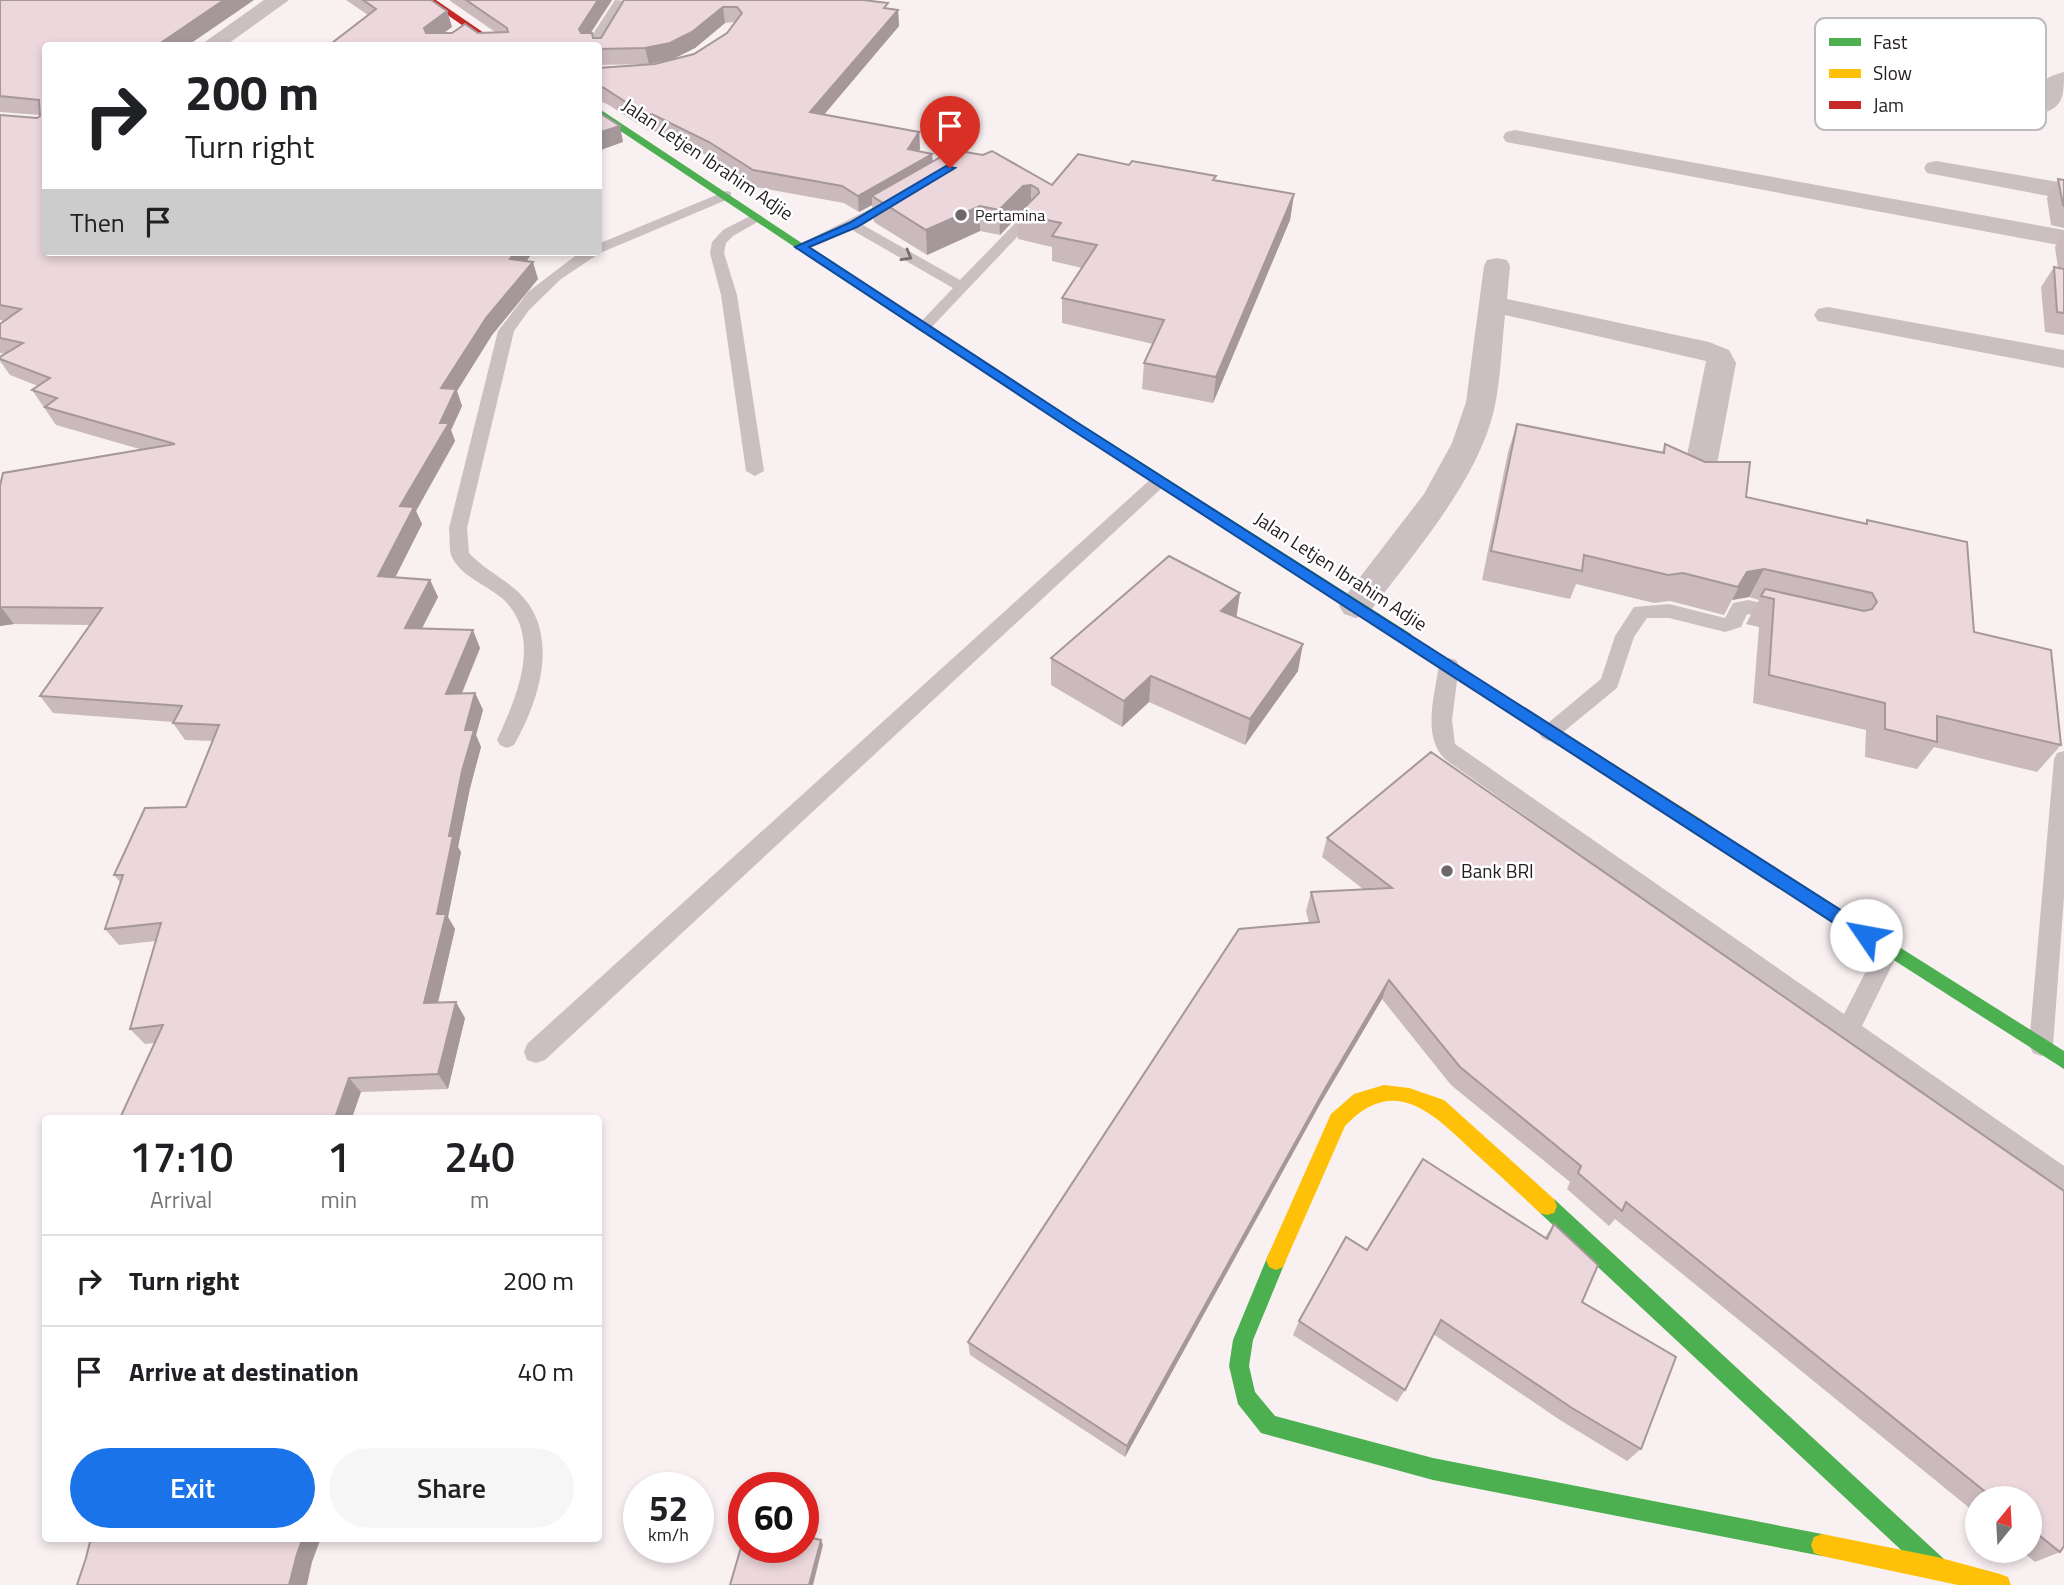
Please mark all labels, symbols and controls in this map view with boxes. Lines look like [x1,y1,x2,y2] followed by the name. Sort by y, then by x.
[1815,18,2046,130] legend
[1873,27,1908,56] text: Fast
[185,54,319,129] text: 200 m
[1873,58,1912,87] text: Slow
[70,70,161,161] icon: right
[617,90,800,227] street label: Jalan Letjen Ibrahim Adjie
[1873,90,1904,119] text: Jam
[920,96,980,168] pin
[931,107,969,145] icon: arrive
[185,122,314,170] text: Turn right
[70,203,125,242] text: Then
[139,203,177,241] icon: arrive
[975,203,1045,227] place label: Pertamina
[953,207,969,223] marker: Pertamina
[900,248,913,261] one-way arrow
[1249,504,1433,637] street label: Jalan Letjen Ibrahim Adjie
[1461,856,1534,885] place label: Bank BRI
[1439,863,1455,879] marker: Bank BRI
[1829,898,1903,972] position arrow
[129,1124,233,1188] text: 17:10
[327,1124,351,1188] text: 1
[444,1124,515,1188] text: 240
[150,1182,212,1217] text: Arrival
[320,1182,357,1217] text: min
[470,1182,489,1217] text: m
[129,1261,240,1300] text: Turn right
[503,1261,574,1300] text: 200 m
[70,1262,108,1300] icon: right
[129,1352,359,1391] text: Arrive at destination
[517,1352,574,1391] text: 40 m
[70,1353,108,1391] icon: arrive
[70,1448,315,1528] button: Exit
[329,1448,574,1528] button: Share
[728,1472,819,1563] speed limit sign: 60
[649,1481,688,1535] text: 52
[1965,1486,2042,1563] north arrow
[1965,1486,2042,1563] map controls
[648,1521,689,1548] text: km/h

